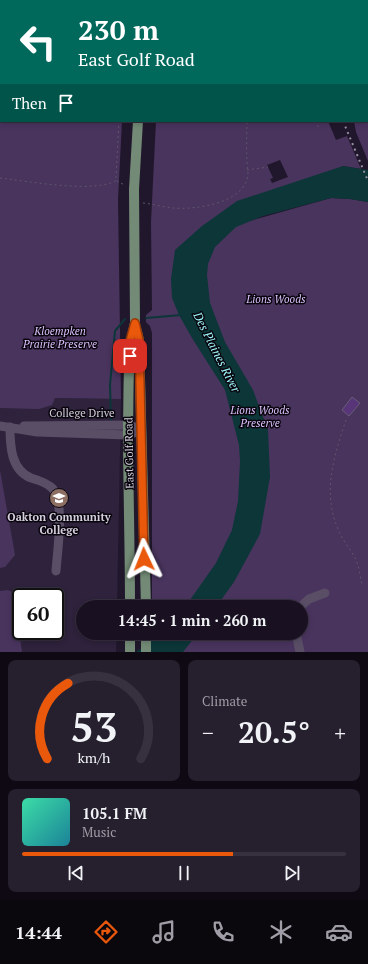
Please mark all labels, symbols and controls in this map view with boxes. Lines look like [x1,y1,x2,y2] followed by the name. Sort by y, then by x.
[78,11,159,48] text: 230 m
[12,16,64,68] icon: left
[78,47,195,71] text: East Golf Road
[55,92,77,114] icon: arrive
[12,93,47,113] text: Then
[245,292,306,306] park label: Lions Woods
[190,308,244,396] water label: Des Plaines River
[22,324,97,351] park label: Kloempken Prairie Preserve
[113,339,147,373] pin
[119,345,141,367] icon: arrive
[229,403,290,430] park label: Lions Woods Preserve
[49,406,115,420] street label: College Drive
[121,417,137,489] street label: East Golf Road
[48,487,70,509] school or university icon: Oakton Community College
[7,510,111,537] place label: Oakton Community College
[123,538,165,580] position arrow
[12,588,64,640] speed limit sign: 60
[118,610,266,630] text: 14:45 · 1 min · 260 m
[202,692,247,710] text: Climate
[70,698,118,753] text: 53
[238,712,310,752] text: 20.5°
[202,718,214,747] text: −
[334,718,346,747] text: +
[78,747,111,766] text: km/h
[82,803,147,823] text: 105.1 FM
[82,823,116,841] text: Music
[65,862,87,884] icon: previous
[173,862,195,884] icon: pause
[281,862,303,884] icon: next
[92,918,120,946] icon: directions
[150,918,178,946] icon: music
[209,918,237,946] icon: phone
[267,918,295,946] icon: climate
[325,918,353,946] icon: car
[15,920,62,944] text: 14:44

